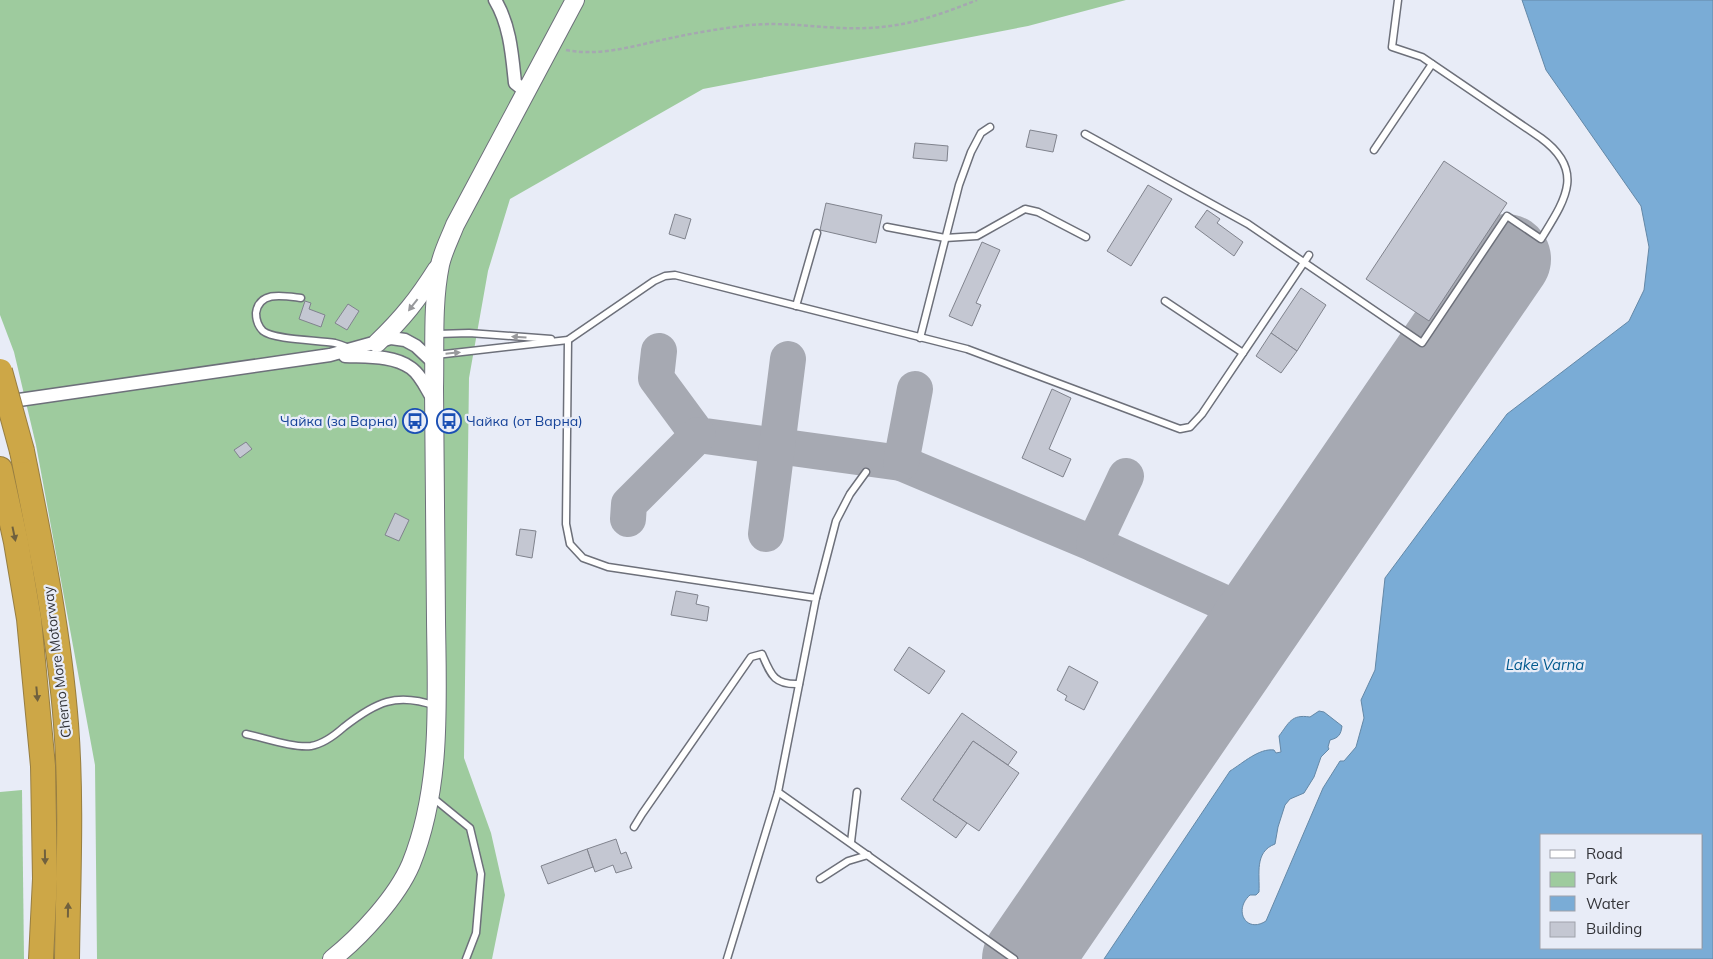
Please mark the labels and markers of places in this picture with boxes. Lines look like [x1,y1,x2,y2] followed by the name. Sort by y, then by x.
[402,408,428,434] bus stop icon: Чайка (за Варна)
[436,408,462,434] bus stop icon: Чайка (от Варна)
[280,412,398,430] place label: Чайка (за Варна)
[466,412,583,430] place label: Чайка (от Варна)

